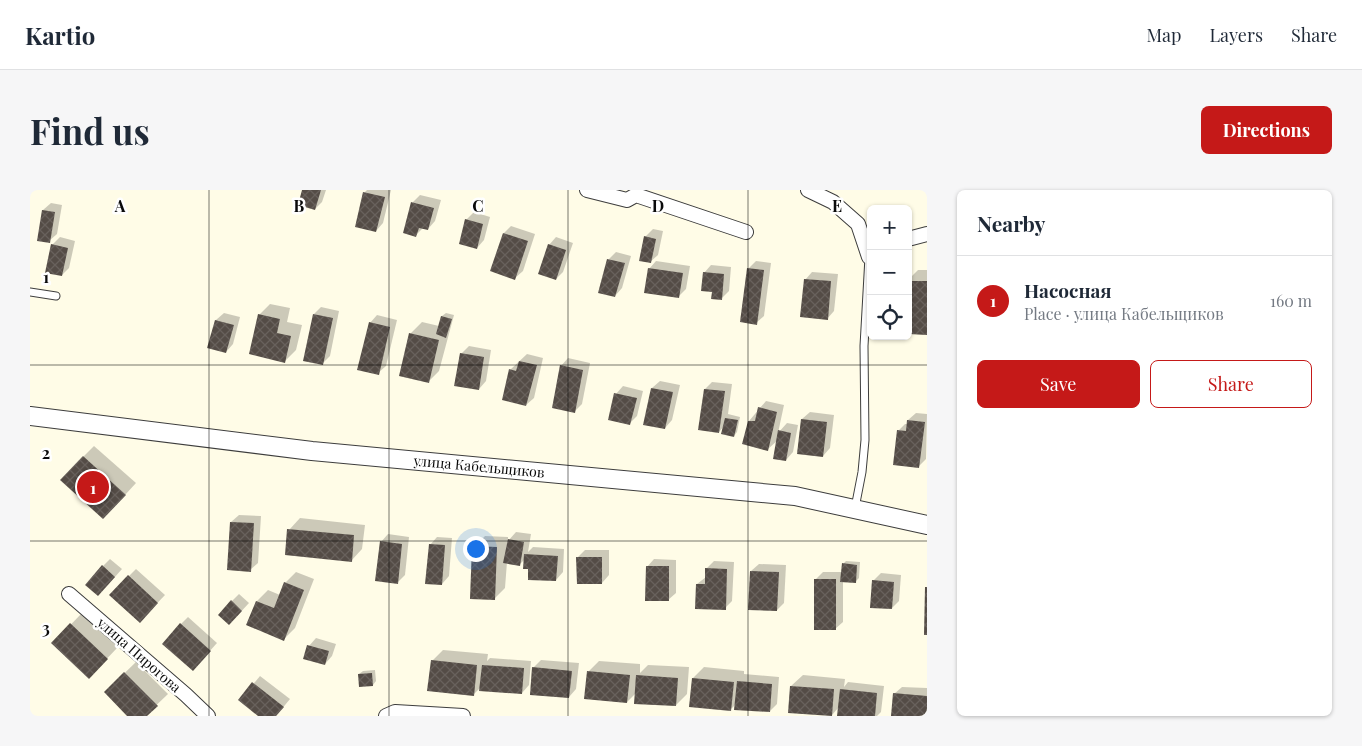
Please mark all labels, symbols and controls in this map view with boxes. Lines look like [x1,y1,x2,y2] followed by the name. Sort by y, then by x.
[25,19,95,51] text: Kartio
[1146,23,1181,47] text: Map
[1209,23,1263,47] text: Layers
[1291,23,1337,47] text: Share
[1201,106,1332,154] button: Directions
[30,107,150,154] text: Find us
[114,195,126,216] text: A
[294,195,305,216] text: B
[472,195,484,216] text: C
[652,195,664,216] text: D
[832,195,842,216] text: E
[867,205,912,340] map controls
[867,205,912,250] button: +
[977,209,1046,237] text: Nearby
[867,250,912,295] button: −
[43,266,49,287] text: 1
[1024,277,1112,303] text: Насосная
[990,290,996,311] text: 1
[1270,290,1312,311] text: 160 m
[867,295,912,340] button: locate
[1024,303,1224,324] text: Place · улица Кабельщиков
[977,360,1140,408] button: Save
[1150,360,1312,408] button: Share
[42,442,50,463] text: 2
[412,450,546,482] street label: улица Кабельщиков
[77,468,109,506] pin: 1
[463,536,489,562] your location
[93,612,185,696] street label: улица Пирогова
[42,617,50,638] text: 3

